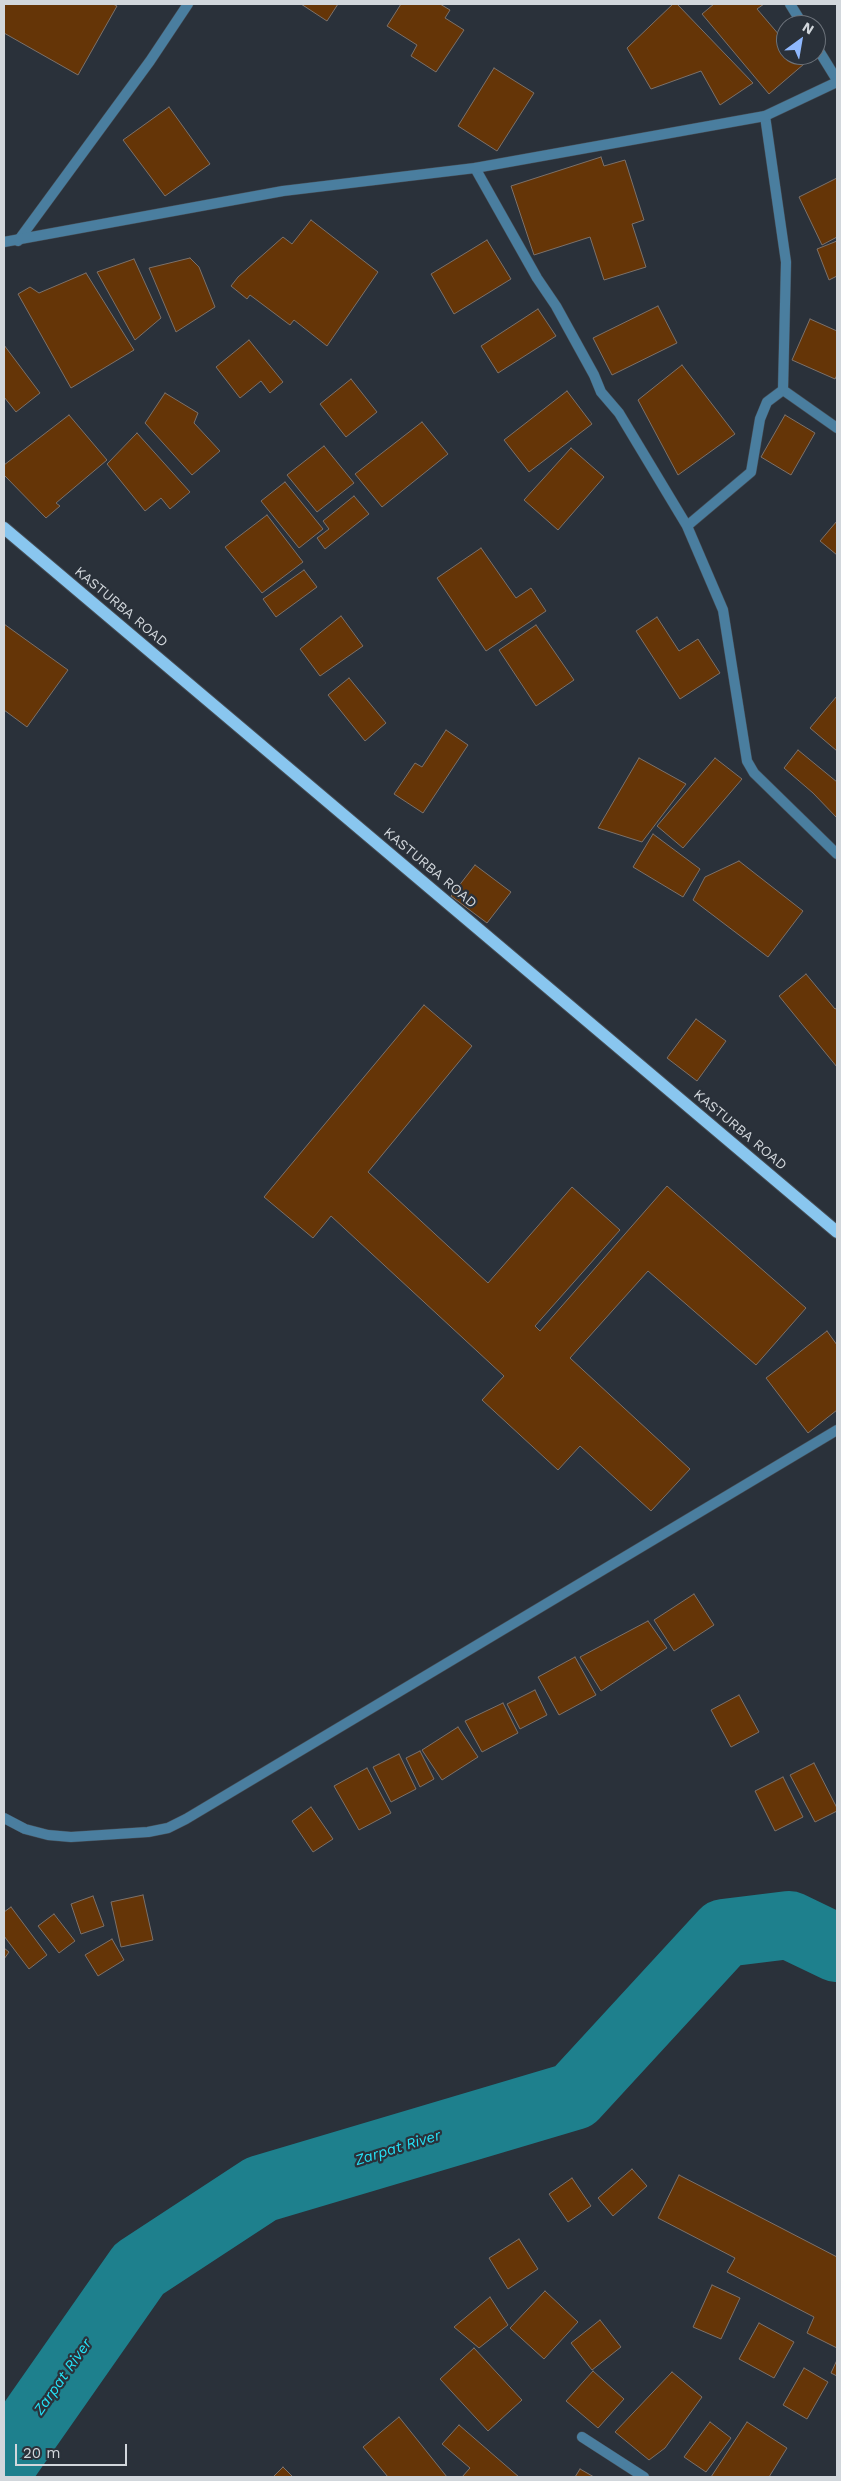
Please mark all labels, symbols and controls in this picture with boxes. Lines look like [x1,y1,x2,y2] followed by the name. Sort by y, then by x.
[776,15,826,65] north arrow
[800,19,817,38] text: N
[71,563,171,651] street label: KASTURBA ROAD
[380,824,480,912] street label: KASTURBA ROAD
[690,1086,790,1174] street label: KASTURBA ROAD
[353,2126,443,2170] water label: Zarpat River
[30,2336,96,2418] water label: Zarpat River
[18,2434,130,2466] scale bar
[23,2444,61,2462] text: 20 m

